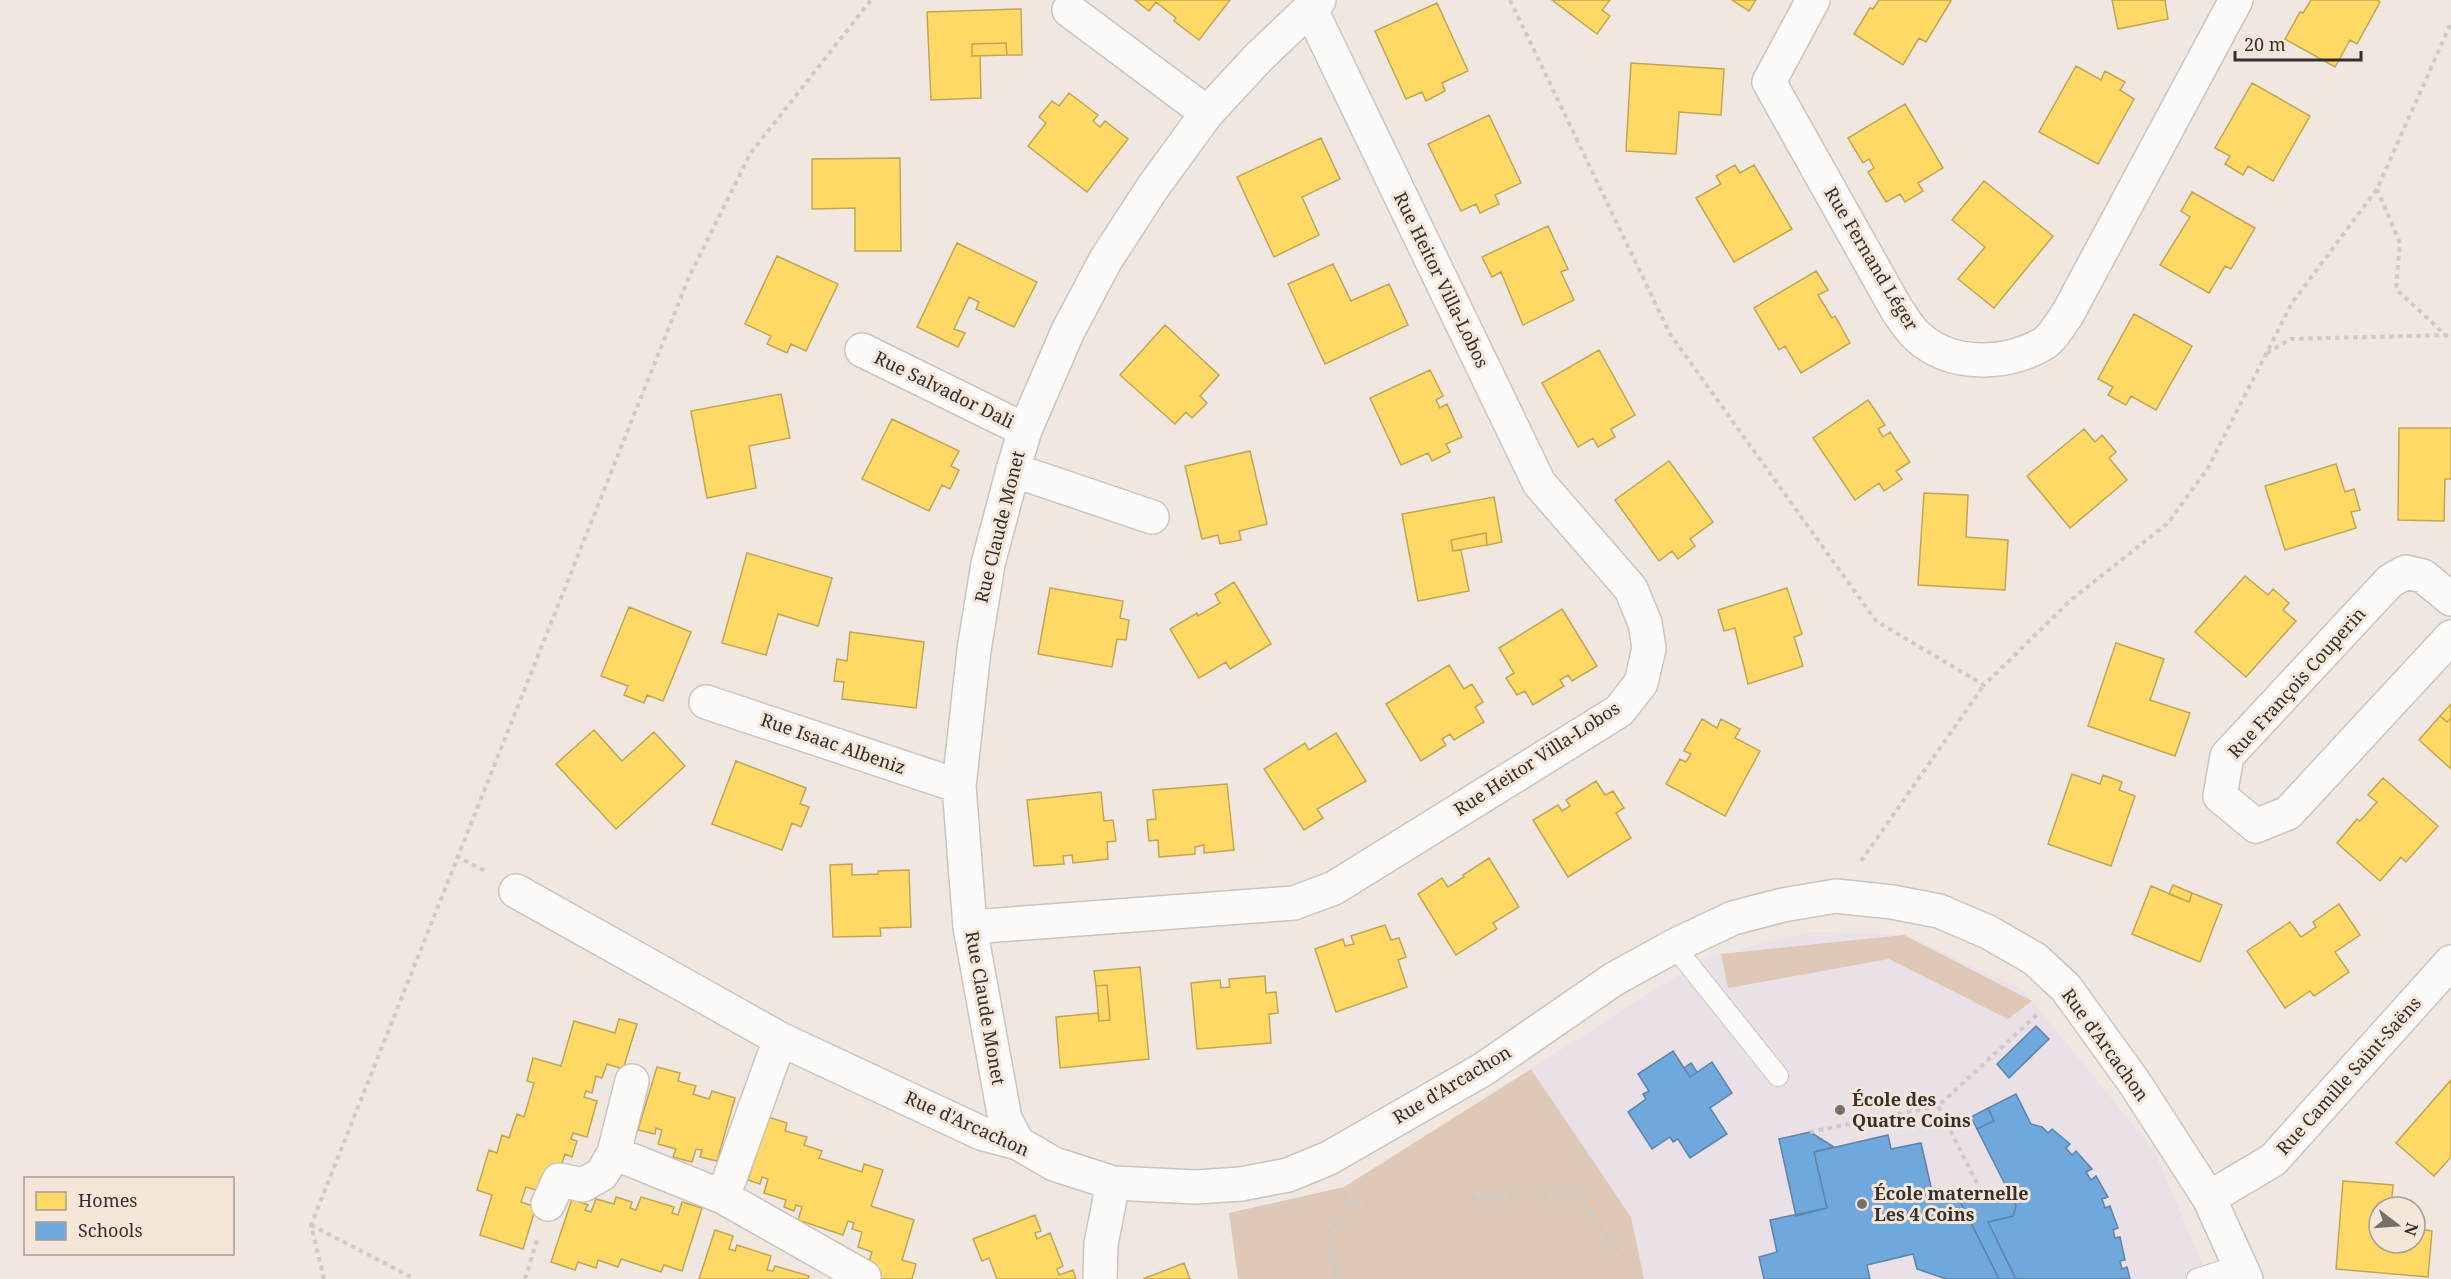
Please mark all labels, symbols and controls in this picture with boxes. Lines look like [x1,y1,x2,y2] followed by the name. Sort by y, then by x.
[2235,24,2361,62] scale bar
[2244,32,2286,56] text: 20 m
[1820,182,1924,335] street label: Rue Fernand Léger
[1389,188,1495,372] street label: Rue Heitor Villa-Lobos
[871,345,1019,433] street label: Rue Salvador Dali
[969,448,1030,605] street label: Rue Claude Monet
[2222,601,2371,763] street label: Rue François Couperin
[1449,696,1624,821] street label: Rue Heitor Villa-Lobos
[758,707,909,779] street label: Rue Isaac Albeniz
[961,929,1011,1087] street label: Rue Claude Monet
[2057,983,2155,1106] street label: Rue d'Arcachon
[2271,991,2426,1160] street label: Rue Camille Saint-Saëns
[1388,1039,1515,1129] street label: Rue d'Arcachon
[902,1085,1034,1161] street label: Rue d'Arcachon
[1852,1087,1971,1132] place label: École des Quatre Coins
[1833,1103,1847,1117] marker: École des Quatre Coins
[24,1177,234,1255] legend
[1874,1181,2028,1226] place label: École maternelle Les 4 Coins
[78,1188,137,1212] text: Homes
[2367,1195,2427,1255] north arrow
[1855,1197,1869,1211] marker: École maternelle Les 4 Coins
[78,1218,143,1242] text: Schools
[2399,1220,2424,1239] text: N

